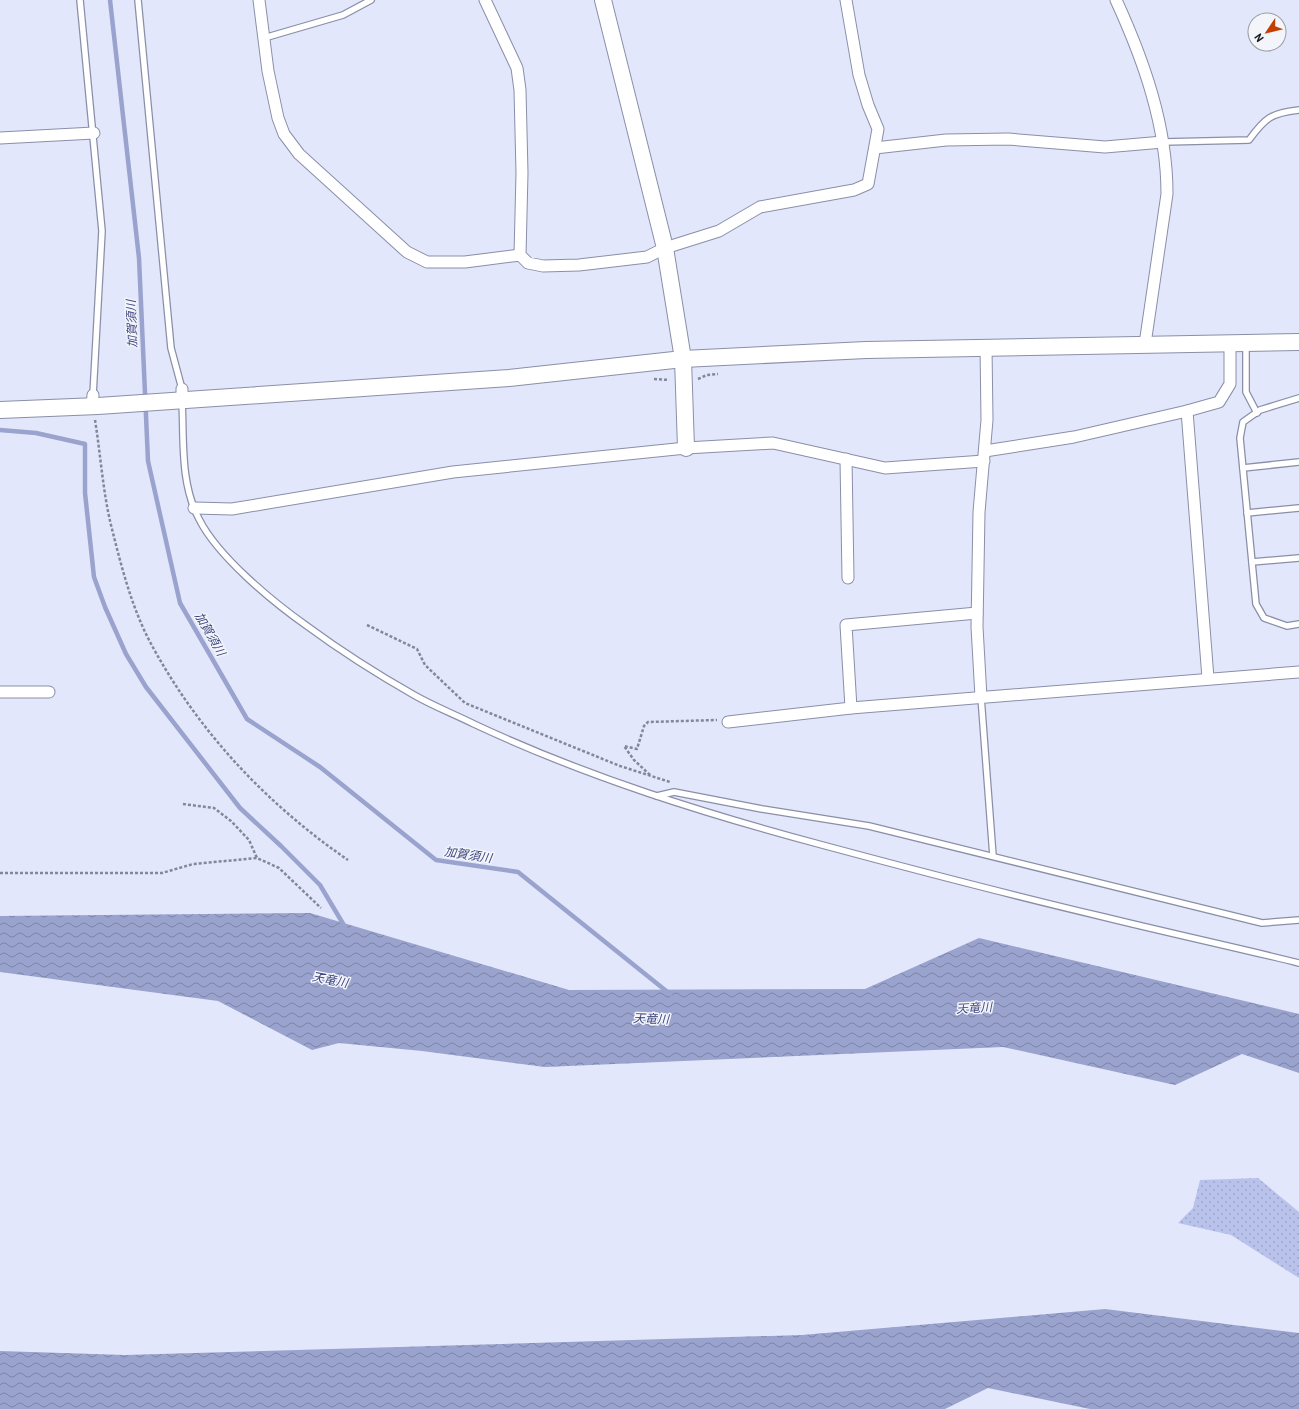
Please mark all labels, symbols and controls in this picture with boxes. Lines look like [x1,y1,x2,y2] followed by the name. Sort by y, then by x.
[1247,12,1287,52] north arrow
[1251,31,1266,45] text: N
[123,298,139,348] water label: 加賀須川
[193,609,230,660] water label: 加賀須川
[443,844,495,865] water label: 加賀須川
[311,969,351,990] water label: 天竜川
[956,999,994,1015] water label: 天竜川
[633,1010,671,1026] water label: 天竜川

